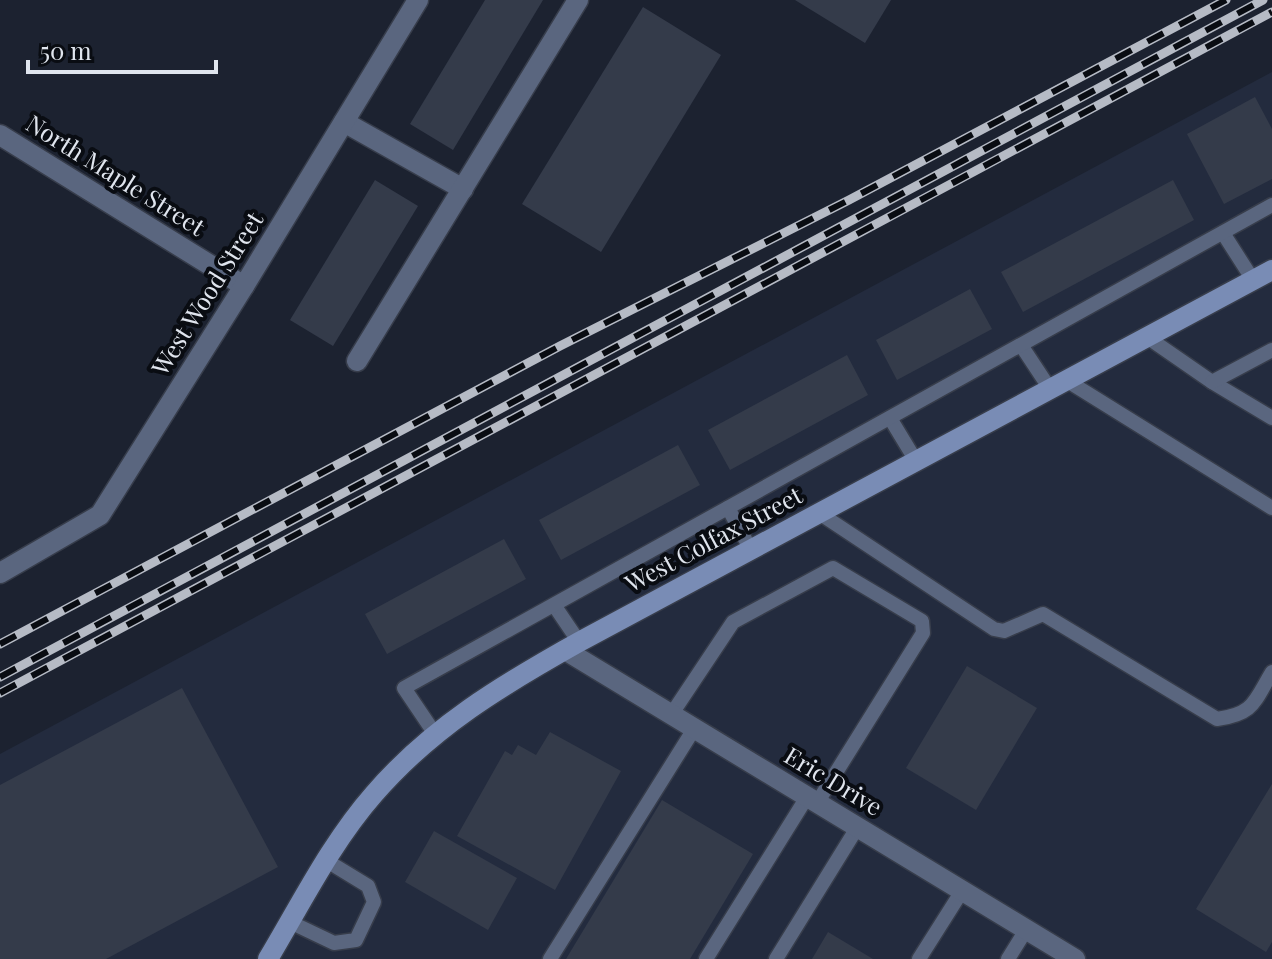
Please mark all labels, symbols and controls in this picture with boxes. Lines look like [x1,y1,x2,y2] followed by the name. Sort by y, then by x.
[28,24,216,74] scale bar
[40,34,92,66] text: 50 m
[21,106,212,242] street label: North Maple Street
[143,205,270,382] street label: West Wood Street
[618,478,807,599] street label: West Colfax Street
[779,739,889,822] street label: Eric Drive

